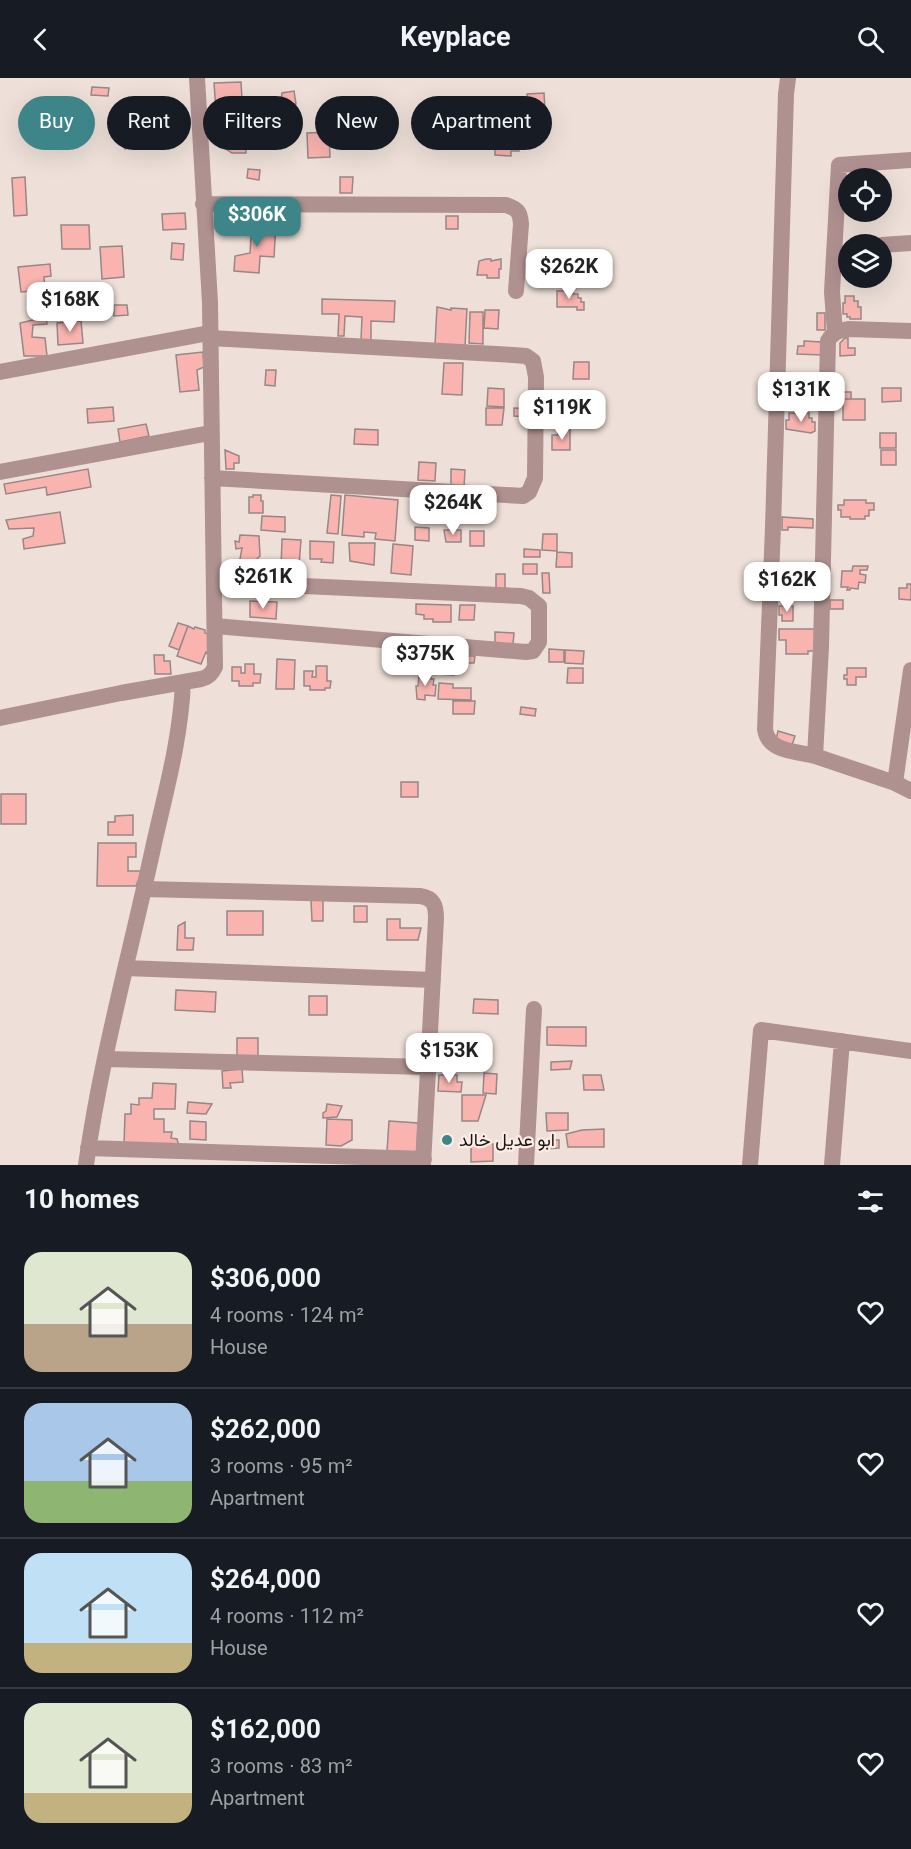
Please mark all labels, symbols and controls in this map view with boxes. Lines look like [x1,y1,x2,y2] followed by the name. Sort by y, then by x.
[400,18,511,61] text: Keyplace
[24,23,57,56] icon: back
[854,23,887,56] icon: search
[18,96,95,150] chip: Buy
[107,96,191,150] chip: Rent
[203,96,303,150] chip: Filters
[315,96,399,150] chip: New
[411,96,552,150] chip: Apartment
[838,168,892,288] map controls
[838,168,892,222] button: locate
[215,197,299,248] pin: $306K
[228,200,286,232] text: $306K
[838,234,892,288] button: layers
[527,249,611,300] pin: $262K
[540,252,598,284] text: $262K
[28,282,112,333] pin: $168K
[41,285,99,317] text: $168K
[759,372,843,423] pin: $131K
[772,375,830,407] text: $131K
[520,390,604,441] pin: $119K
[533,393,591,425] text: $119K
[411,485,495,536] pin: $264K
[424,488,482,520] text: $264K
[221,559,305,610] pin: $261K
[234,562,292,594] text: $261K
[745,562,829,613] pin: $162K
[758,565,816,597] text: $162K
[383,636,467,687] pin: $375K
[396,639,454,671] text: $375K
[407,1033,491,1084] pin: $153K
[420,1036,478,1068] text: $153K
[459,1128,555,1156] place label: ابو عديل خالد
[440,1133,454,1147] marker: ابو عديل خالد
[24,1181,140,1222] text: 10 homes
[854,1185,887,1218] icon: filters
[210,1260,321,1301] text: $306,000
[72,1276,144,1348] icon: home
[854,1296,887,1329] icon: heart
[210,1301,364,1333] text: 4 rooms · 124 m²
[210,1333,268,1365] text: House
[210,1411,321,1452] text: $262,000
[72,1427,144,1499] icon: home
[854,1447,887,1480] icon: heart
[210,1452,353,1484] text: 3 rooms · 95 m²
[210,1484,305,1516] text: Apartment
[210,1561,321,1602] text: $264,000
[72,1577,144,1649] icon: home
[854,1597,887,1630] icon: heart
[210,1602,364,1634] text: 4 rooms · 112 m²
[210,1634,268,1666] text: House
[210,1711,321,1752] text: $162,000
[72,1727,144,1799] icon: home
[854,1747,887,1780] icon: heart
[210,1752,353,1784] text: 3 rooms · 83 m²
[210,1784,305,1816] text: Apartment

